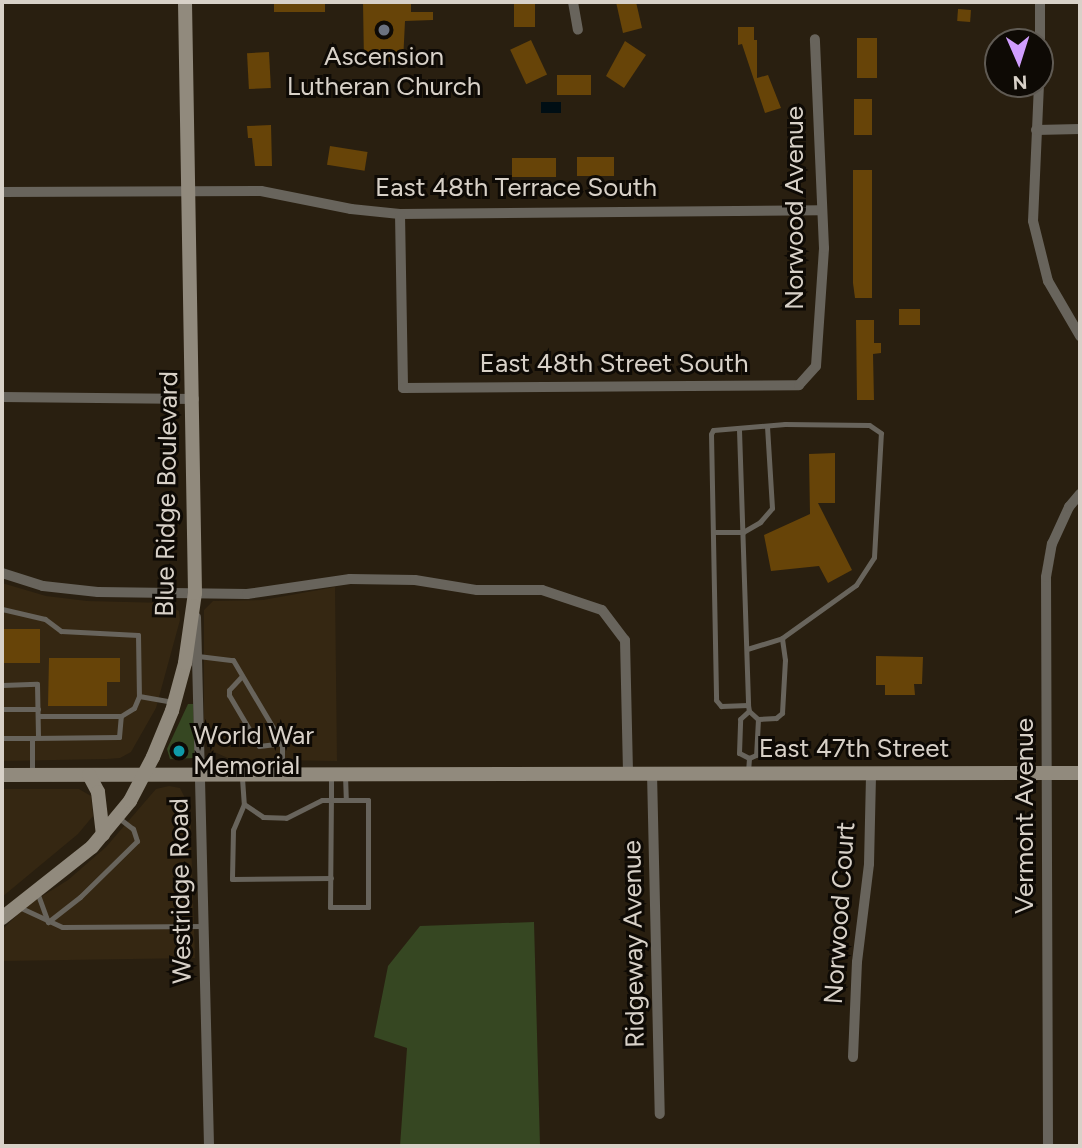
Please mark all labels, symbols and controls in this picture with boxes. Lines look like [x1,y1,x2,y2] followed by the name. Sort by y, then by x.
[376,22,392,38] marker: Ascension Lutheran Church
[984,28,1054,98] north arrow
[287,41,481,102] place label: Ascension Lutheran Church
[1012,71,1028,94] text: N
[779,106,811,310] street label: Norwood Avenue
[375,172,657,204] street label: East 48th Terrace South
[480,348,748,380] street label: East 48th Street South
[149,371,185,617] street label: Blue Ridge Boulevard
[1009,718,1041,914] street label: Vermont Avenue
[193,720,314,782] place label: World War Memorial
[759,733,949,765] street label: East 47th Street
[171,743,187,759] marker: World War Memorial
[164,798,198,984] street label: Westridge Road
[818,821,862,1005] street label: Norwood Court
[617,840,651,1048] street label: Ridgeway Avenue

